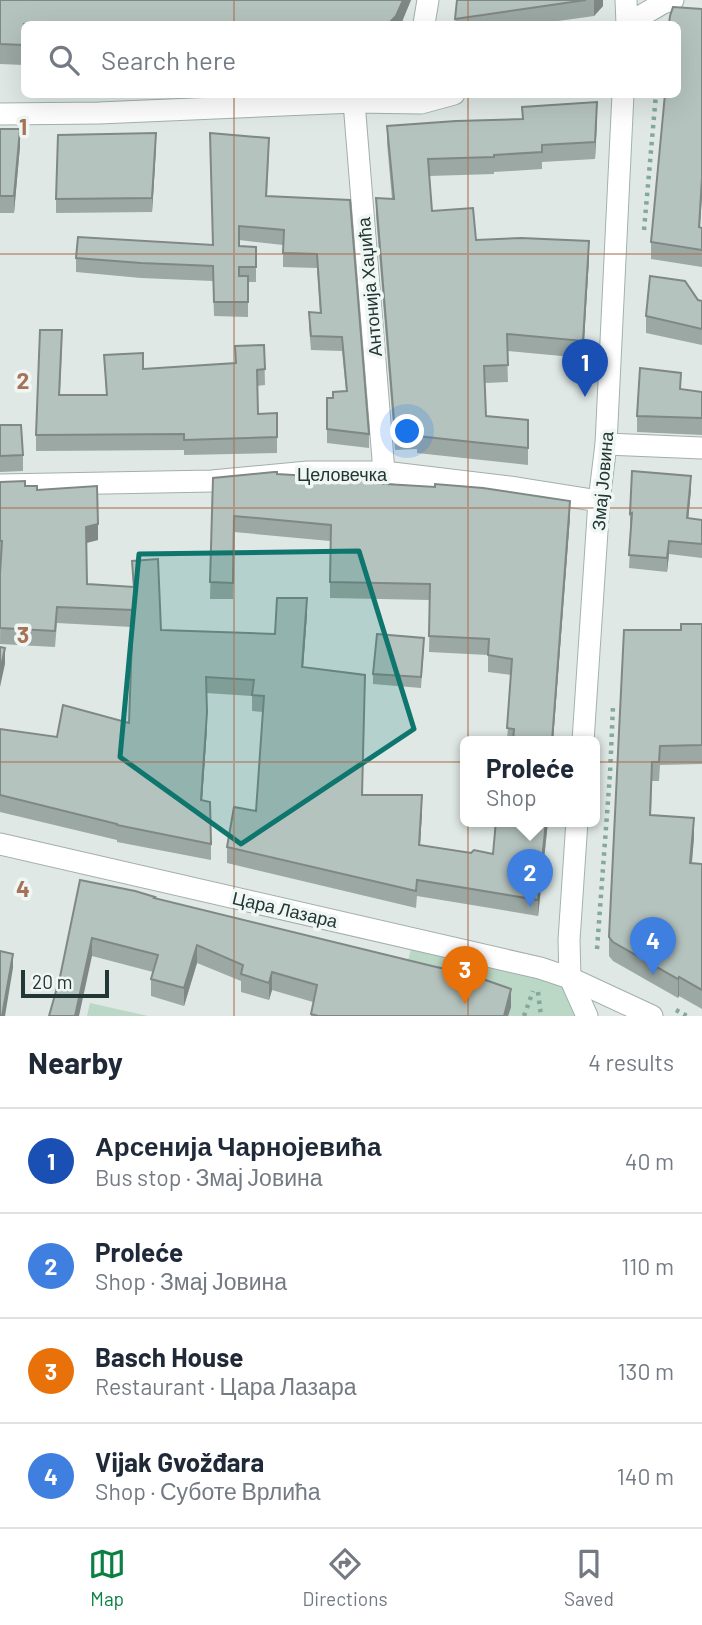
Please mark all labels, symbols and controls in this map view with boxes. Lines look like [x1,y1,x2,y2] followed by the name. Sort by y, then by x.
[21,21,681,98] search box
[45,41,83,79] icon: search
[101,44,236,75] text: Search here
[19,112,27,140] text: 1
[352,216,386,358] street label: Антонија Хаџића
[562,339,608,397] pin: 1
[17,366,29,394] text: 2
[390,414,424,448] your location
[587,430,617,531] street label: Змај Јовина
[297,463,388,485] street label: Целовечка
[17,620,29,648] text: 3
[460,736,600,827] popup
[486,752,574,783] text: Proleće
[486,783,537,811] text: Shop
[507,849,553,907] pin: 2
[16,874,30,902] text: 4
[230,886,341,932] street label: Цара Лазара
[630,917,676,975] pin: 4
[442,946,488,1004] pin: 3
[21,967,108,999] scale bar
[32,970,72,993] text: 20 m
[28,1044,123,1080] text: Nearby
[588,1048,674,1076] text: 4 results
[95,1130,381,1161] text: Арсенија Чарнојевића
[47,1147,55,1175] text: 1
[625,1147,674,1175] text: 40 m
[95,1163,322,1191] text: Bus stop · Змај Јовина
[95,1236,183,1267] text: Proleće
[45,1252,57,1280] text: 2
[621,1252,674,1280] text: 110 m
[95,1267,287,1295] text: Shop · Змај Јовина
[95,1341,243,1372] text: Basch House
[45,1357,57,1385] text: 3
[617,1357,674,1385] text: 130 m
[95,1372,356,1400] text: Restaurant · Цара Лазара
[95,1446,264,1477] text: Vijak Gvožđara
[44,1462,58,1490] text: 4
[617,1462,674,1490] text: 140 m
[95,1477,321,1505] text: Shop · Суботе Врлића
[88,1545,126,1610] tab: Map
[303,1545,388,1610] tab: Directions
[564,1545,614,1610] tab: Saved

